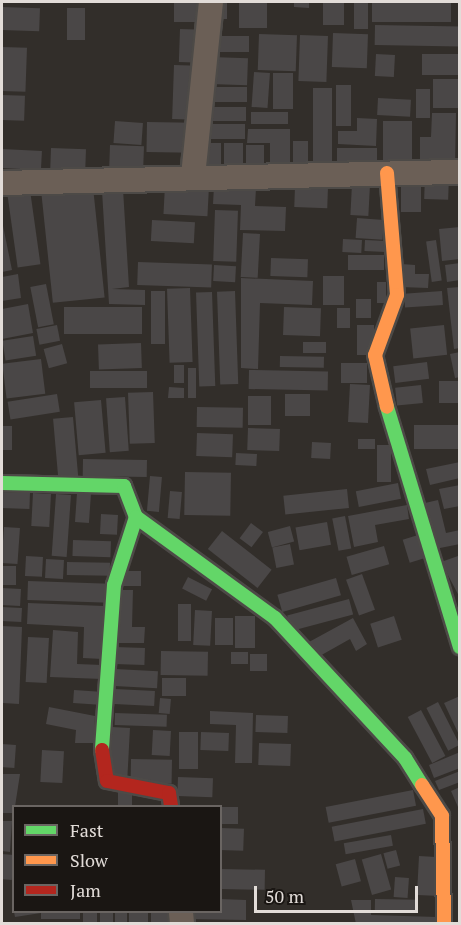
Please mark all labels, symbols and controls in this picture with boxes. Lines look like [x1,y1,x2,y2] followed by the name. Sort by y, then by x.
[12,805,222,913] legend
[70,818,103,842] text: Fast
[70,848,108,872] text: Slow
[257,874,420,912] scale bar
[70,878,101,902] text: Jam
[265,884,304,908] text: 50 m

